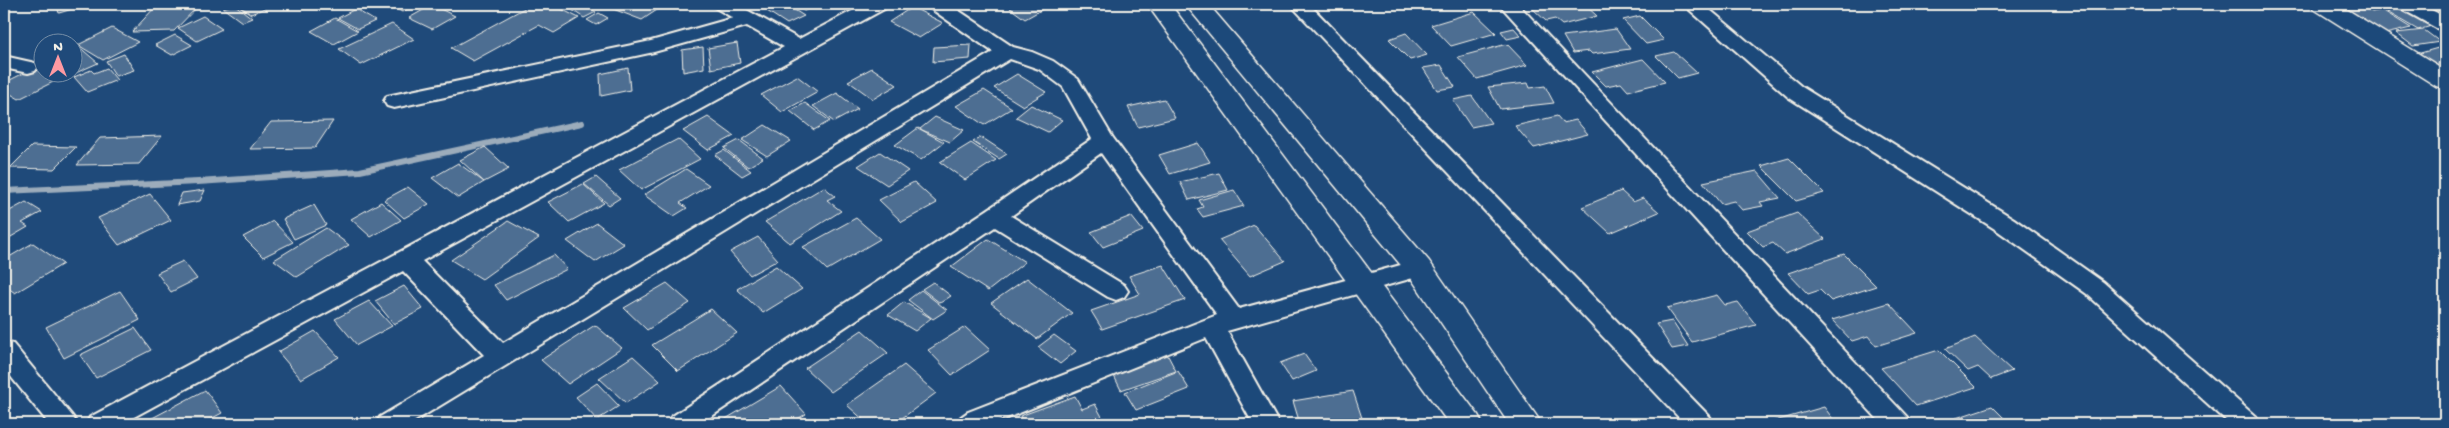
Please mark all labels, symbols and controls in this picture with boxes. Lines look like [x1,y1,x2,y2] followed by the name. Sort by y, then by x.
[32,32,82,82] north arrow
[53,39,63,56] text: N

